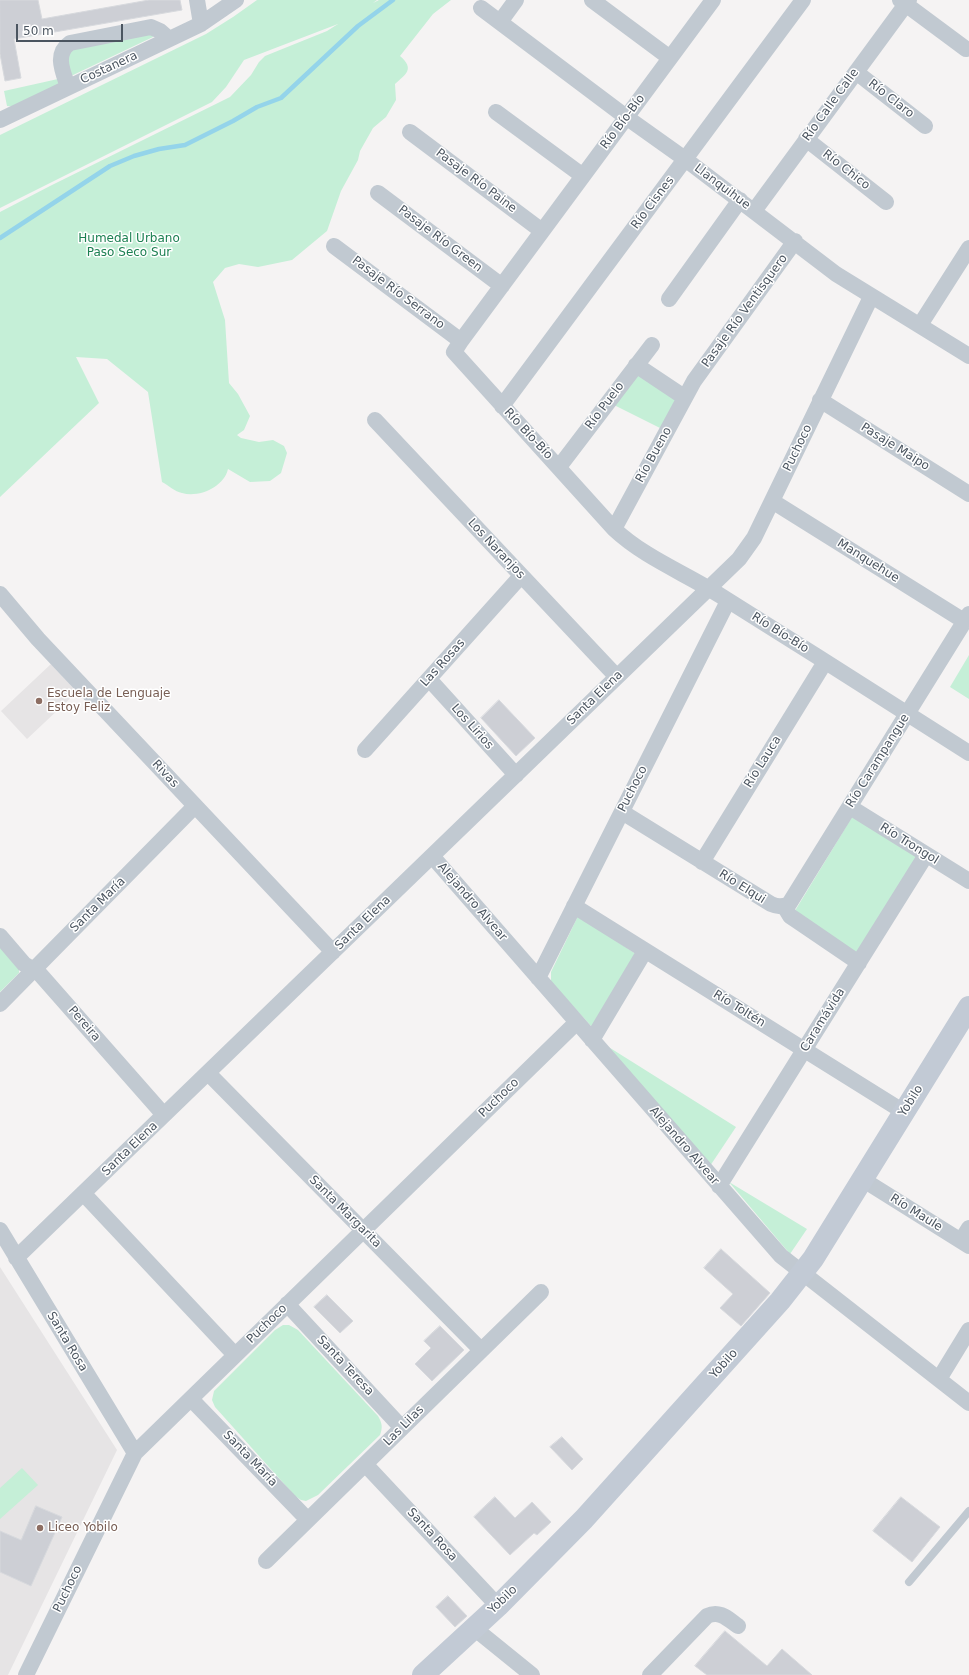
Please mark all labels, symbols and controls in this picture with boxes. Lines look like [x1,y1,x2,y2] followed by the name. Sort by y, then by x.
[18,16,125,42] scale bar
[23,24,54,38] text: 50 m
[78,49,140,87] street label: Costanera
[800,66,862,144] street label: Río Calle Calle
[865,77,917,121] street label: Río Claro
[598,92,648,152] street label: Río Bío-Bío
[433,146,519,216] street label: Pasaje Río Paine
[819,147,873,193] street label: Río Chico
[691,161,753,213] street label: Llanquihue
[629,174,677,232] street label: Río Cisnes
[395,203,485,275] street label: Pasaje Río Green
[78,232,180,260] park label: Humedal Urbano Paso Seco Sur
[699,252,791,370] street label: Pasaje Río Ventisquero
[349,254,447,332] street label: Pasaje Río Serrano
[583,379,627,433] street label: Río Puelo
[501,405,555,463] street label: Río Bío-Bío
[858,420,932,474] street label: Pasaje Maipo
[781,422,815,474] street label: Puchoco
[633,425,675,485] street label: Río Bueno
[464,516,528,582] street label: Los Naranjos
[834,536,902,586] street label: Manquehue
[749,610,811,656] street label: Río Bío-Bío
[418,636,468,690] street label: Las Rosas
[564,668,626,728] street label: Santa Elena
[47,687,170,715] place label: Escuela de Lenguaje Estoy Feliz
[34,696,44,706] marker: Escuela de Lenguaje Estoy Feliz
[448,701,496,753] street label: Los Lirios
[843,712,913,810] street label: Río Carampangue
[741,733,785,791] street label: Río Lauca
[149,757,181,791] street label: Rivas
[615,763,651,815] street label: Puchoco
[877,820,941,868] street label: Río Trongol
[434,860,510,944] street label: Alejandro Alvear
[716,867,768,907] street label: Río Elqui
[68,875,128,935] street label: Santa María
[332,893,394,953] street label: Santa Elena
[798,985,848,1055] street label: Caramávida
[710,987,768,1031] street label: Río Toltén
[65,1003,103,1045] street label: Pereira
[476,1075,522,1121] street label: Puchoco
[896,1082,926,1120] street label: Yobilo
[646,1104,722,1188] street label: Alejandro Alvear
[99,1119,161,1179] street label: Santa Elena
[306,1173,384,1251] street label: Santa Margarita
[887,1191,945,1235] street label: Río Maule
[244,1301,290,1347] street label: Puchoco
[44,1309,90,1375] street label: Santa Rosa
[314,1333,376,1399] street label: Santa Teresa
[707,1346,741,1382] street label: Yobilo
[381,1403,427,1449] street label: Las Lilas
[220,1428,280,1490] street label: Santa María
[404,1506,460,1564] street label: Santa Rosa
[48,1521,118,1535] place label: Liceo Yobilo
[35,1523,45,1533] marker: Liceo Yobilo
[51,1563,85,1615] street label: Puchoco
[486,1583,520,1617] street label: Yobilo

